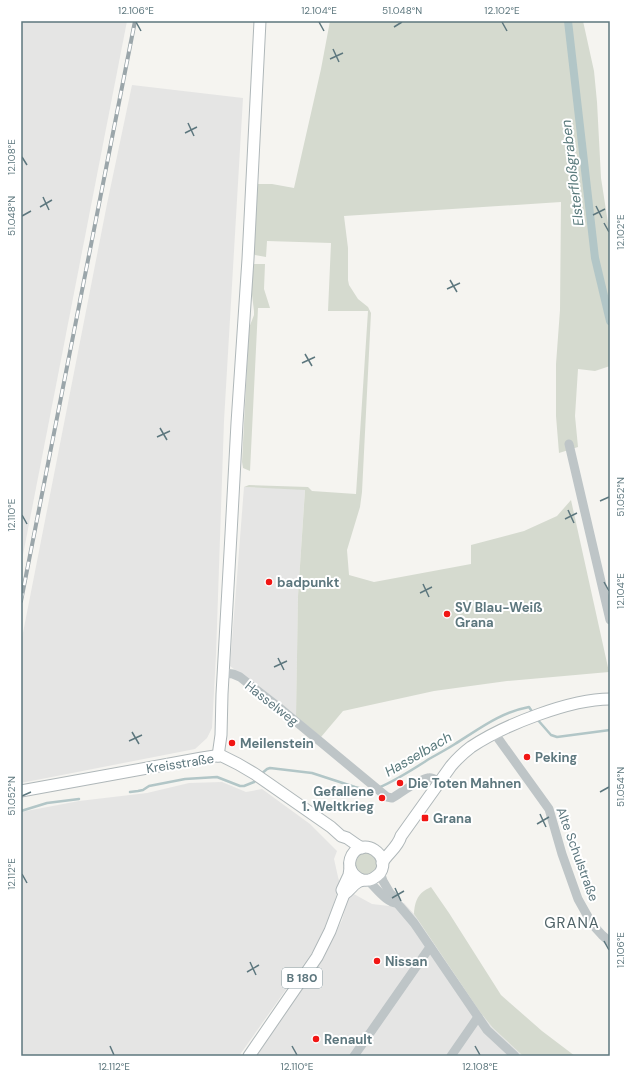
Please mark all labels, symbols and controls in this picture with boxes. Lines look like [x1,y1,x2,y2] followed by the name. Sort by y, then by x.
[118,4,154,17] text: 12.106°E
[301,4,337,17] text: 12.104°E
[382,4,422,17] text: 51.048°N
[484,4,520,17] text: 12.102°E
[557,119,587,227] water label: Elsterfloßgraben
[5,139,18,175] text: 12.108°E
[5,196,18,236] text: 51.048°N
[614,214,627,250] text: 12.102°E
[614,477,627,517] text: 51.052°N
[5,498,18,531] text: 12.110°E
[614,573,627,609] text: 12.104°E
[277,574,339,591] place label: badpunkt
[264,577,274,587] marker: badpunkt
[455,599,542,631] place label: SV Blau-Weiß Grana
[442,609,452,619] marker: SV Blau-Weiß Grana
[241,677,302,730] street label: Hasselweg
[381,728,455,780] water label: Hasselbach
[240,735,314,752] place label: Meilenstein
[227,738,237,748] marker: Meilenstein
[535,749,578,766] place label: Peking
[145,750,215,777] street label: Kreisstraße
[522,752,532,762] marker: Peking
[614,767,627,807] text: 51.054°N
[408,775,521,792] place label: Die Toten Mahnen
[5,776,18,816] text: 51.052°N
[395,778,405,788] marker: Die Toten Mahnen
[302,783,374,815] place label: Gefallene 1. Weltkrieg
[377,793,387,803] marker: Gefallene 1. Weltkrieg
[553,805,602,904] street label: Alte Schulstraße
[433,810,472,827] place label: Grana
[420,813,430,823] marker: Grana
[5,858,18,890] text: 12.112°E
[544,913,600,933] district label: GRANA
[614,932,627,968] text: 12.106°E
[385,953,428,970] place label: Nissan
[372,956,382,966] marker: Nissan
[282,968,322,988] road number: B 180
[324,1031,372,1048] place label: Renault
[311,1034,321,1044] marker: Renault
[98,1060,130,1073] text: 12.112°E
[281,1060,314,1073] text: 12.110°E
[462,1060,498,1073] text: 12.108°E

